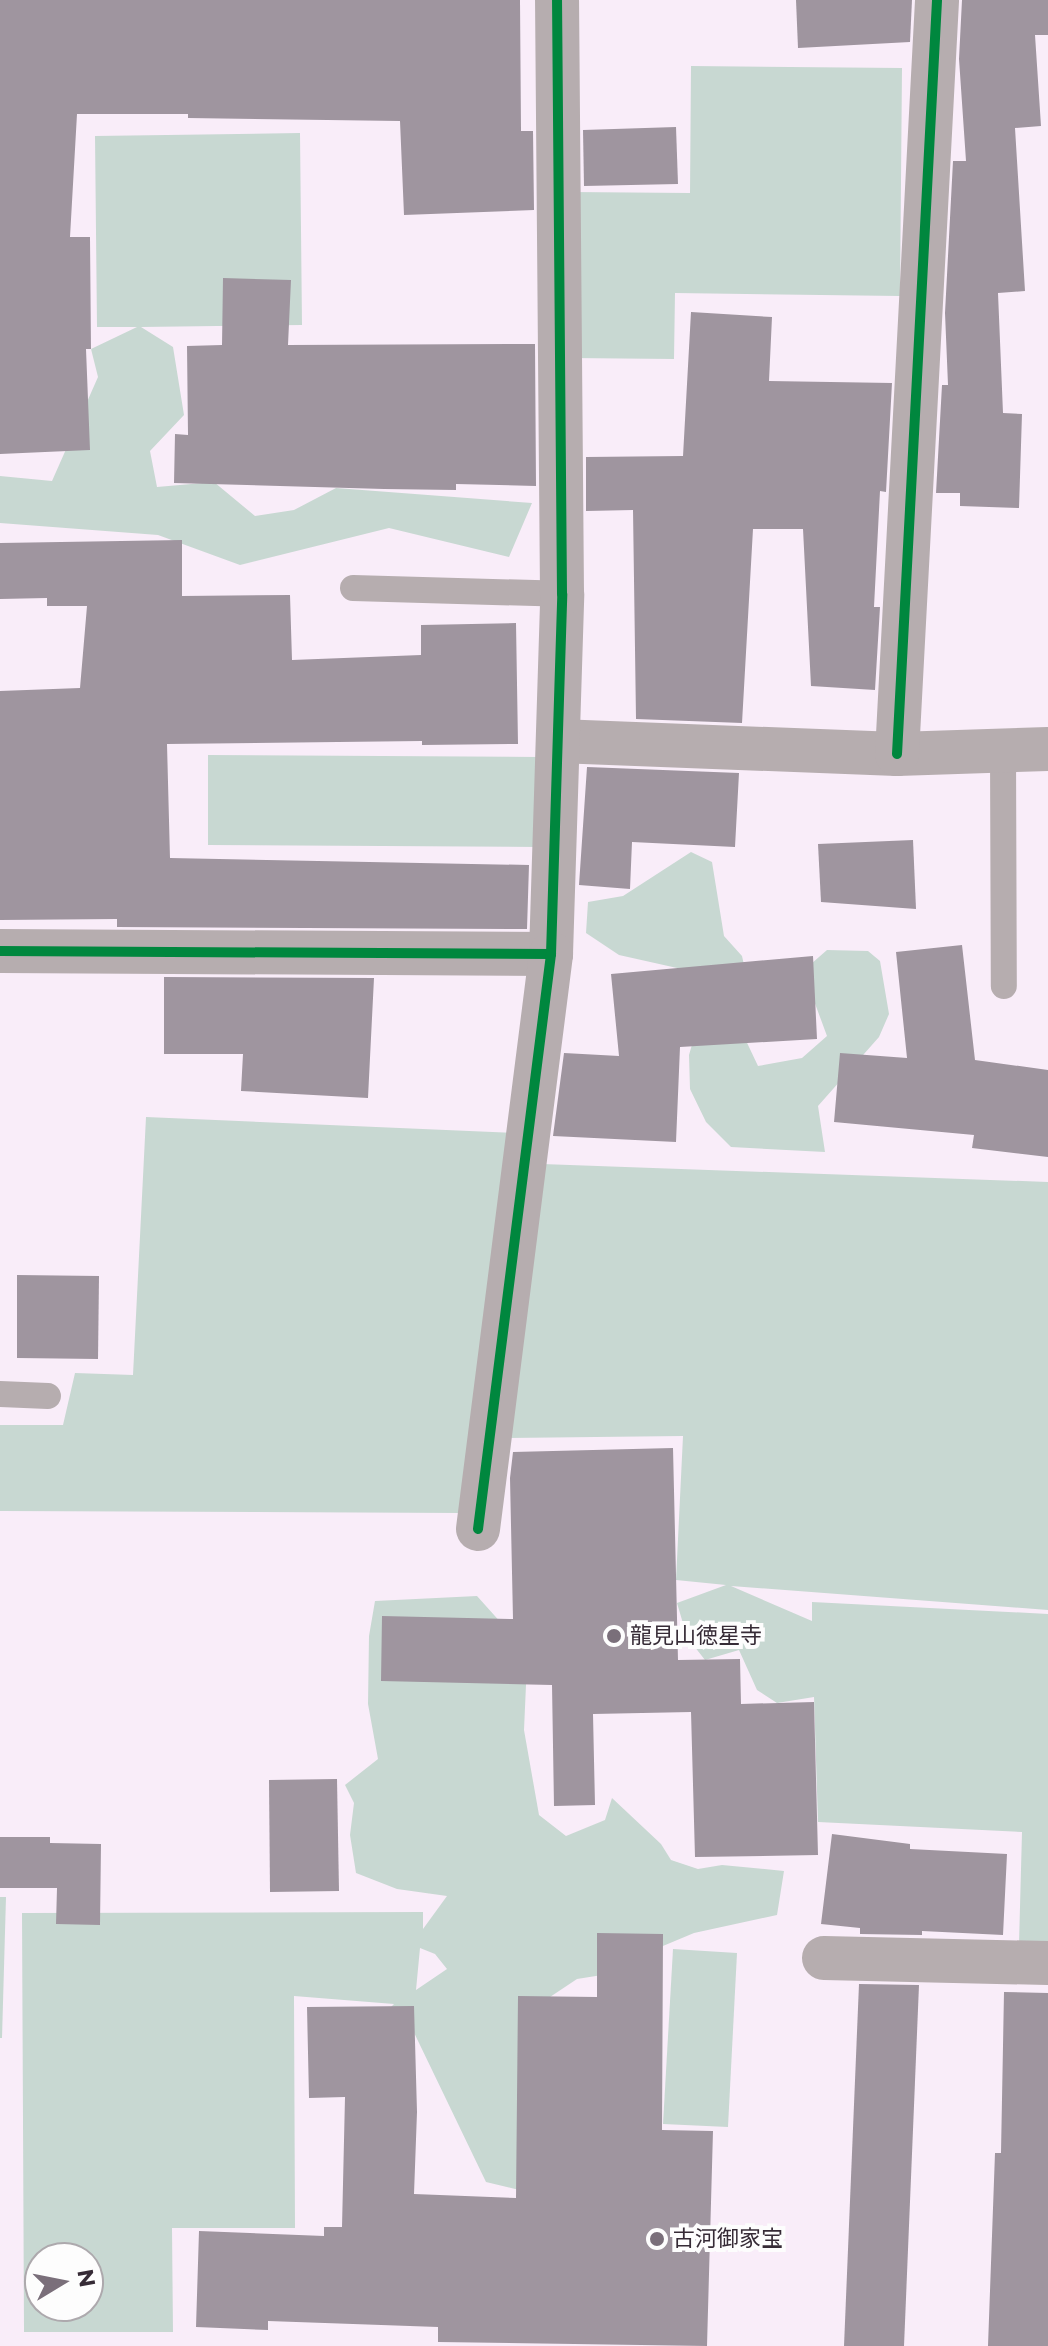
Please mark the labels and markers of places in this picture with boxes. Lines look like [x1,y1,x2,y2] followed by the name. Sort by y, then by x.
[630,1623,762,1649] place label: 龍見山徳星寺
[605,1627,623,1645] marker: 龍見山徳星寺
[673,2226,783,2252] place label: 古河御家宝
[648,2230,666,2248] marker: 古河御家宝

